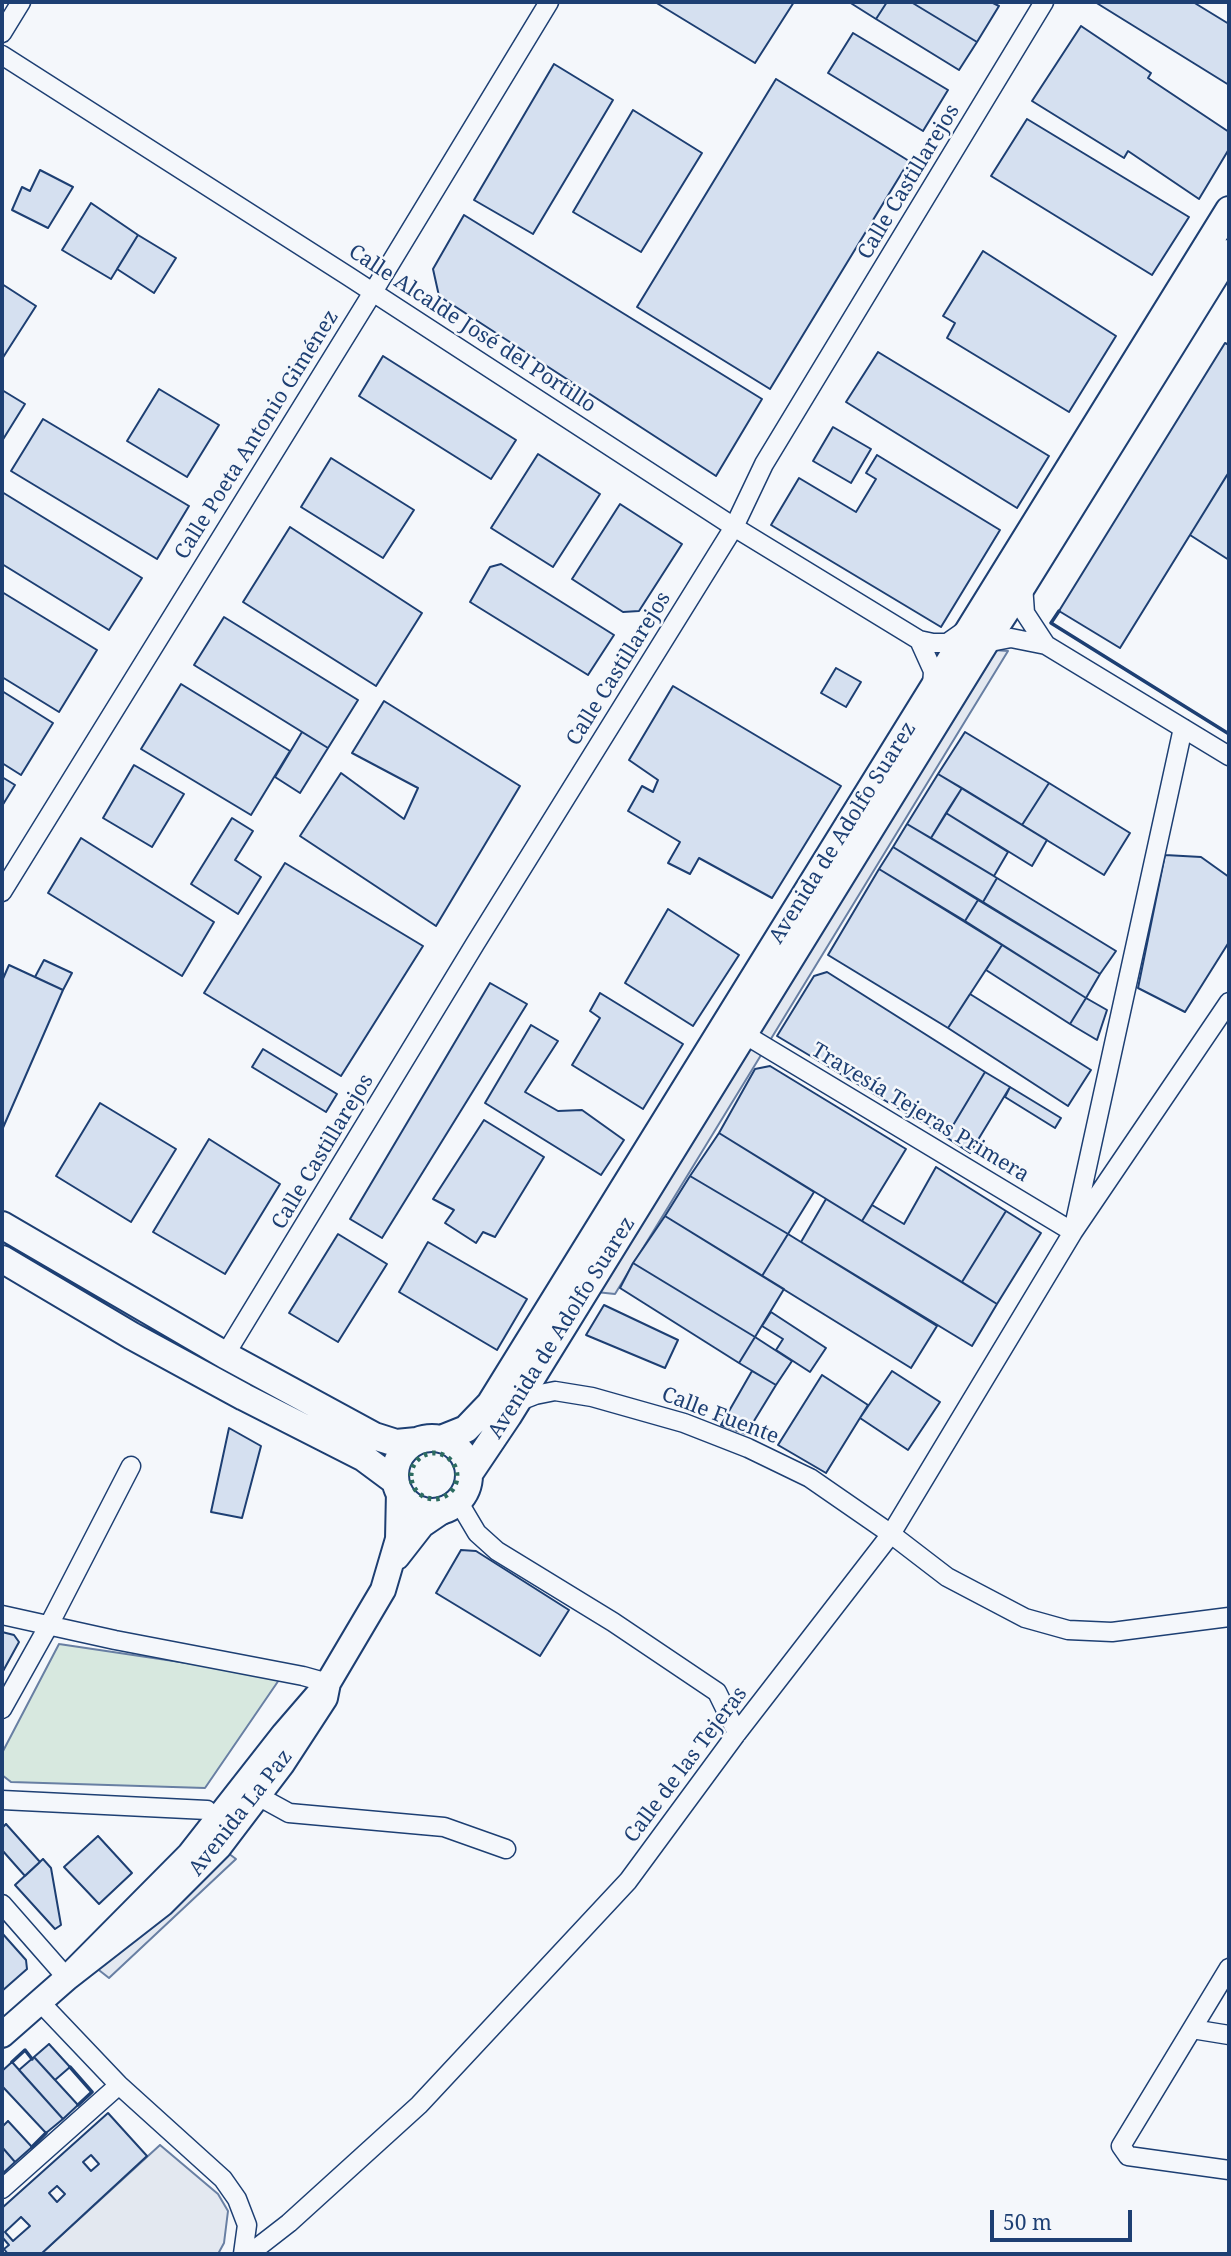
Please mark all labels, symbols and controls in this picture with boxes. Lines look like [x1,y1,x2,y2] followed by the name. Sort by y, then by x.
[853,100,965,264] street label: Calle Castillarejos
[344,240,600,418] street label: Calle Alcalde José del Portillo
[170,306,344,564] street label: Calle Poeta Antonio Giménez
[562,587,676,751] street label: Calle Castillarejos
[764,718,922,948] street label: Avenida de Adolfo Suarez
[807,1038,1033,1188] street label: Travesía Tejeras Primera
[267,1070,379,1234] street label: Calle Castillarejos
[483,1213,641,1443] street label: Avenida de Adolfo Suarez
[658,1382,782,1450] street label: Calle Fuente
[619,1682,753,1848] street label: Calle de las Tejeras
[184,1745,298,1881] street label: Avenida La Paz
[993,2196,1135,2240] scale bar
[1003,2208,1052,2236] text: 50 m

